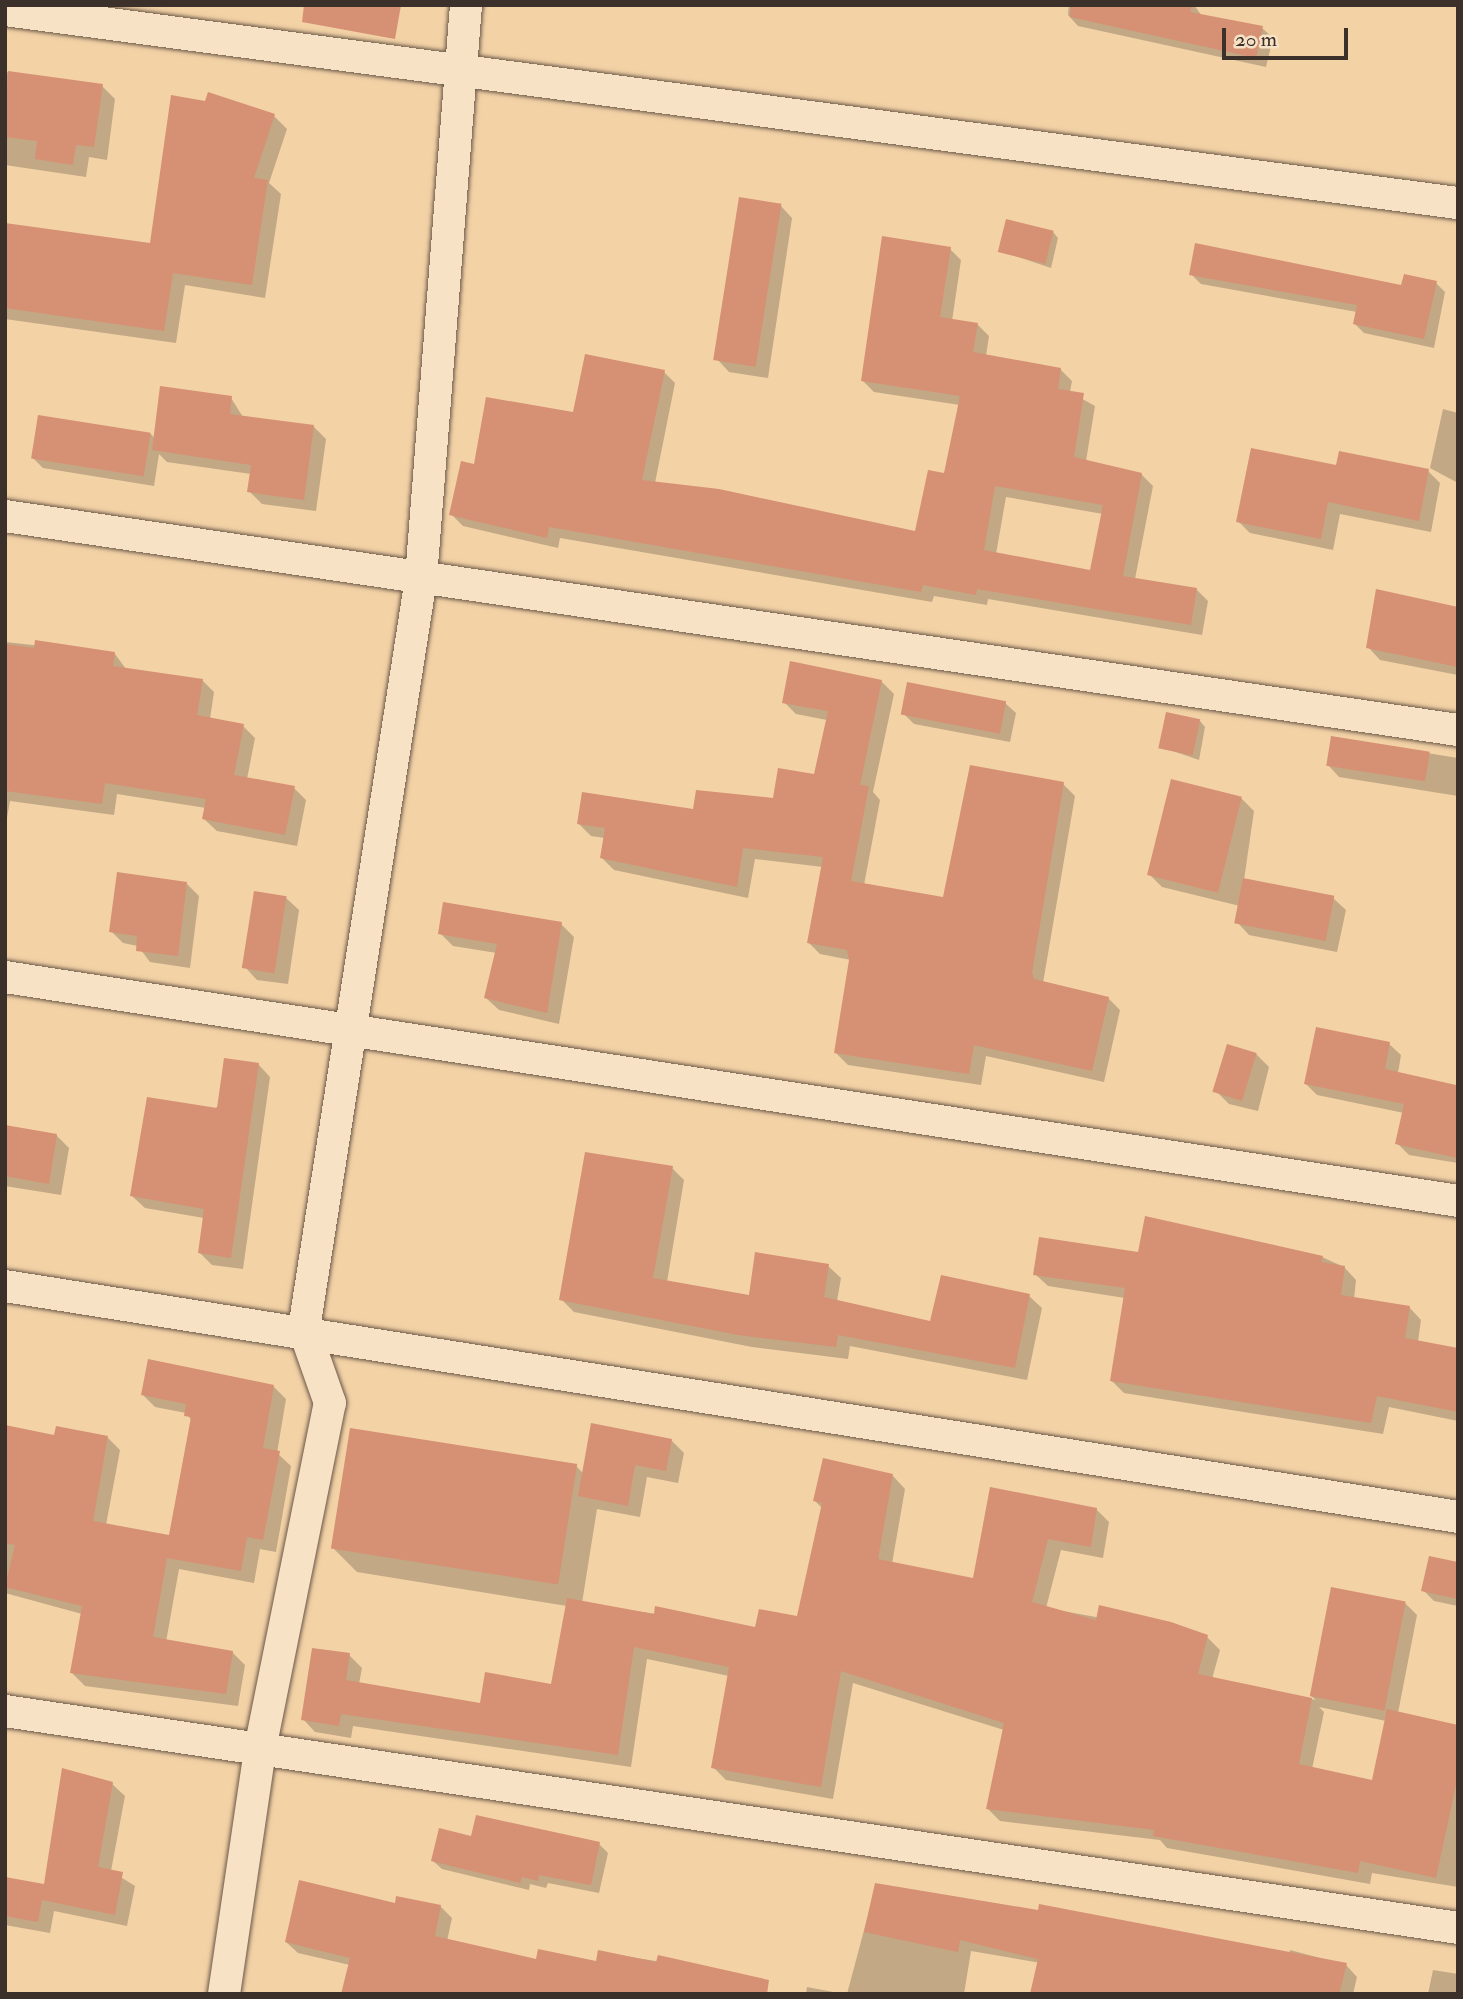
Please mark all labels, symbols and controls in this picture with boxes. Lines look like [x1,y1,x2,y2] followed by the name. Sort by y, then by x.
[1225,14,1351,58] scale bar
[1235,26,1277,53] text: 20 m

